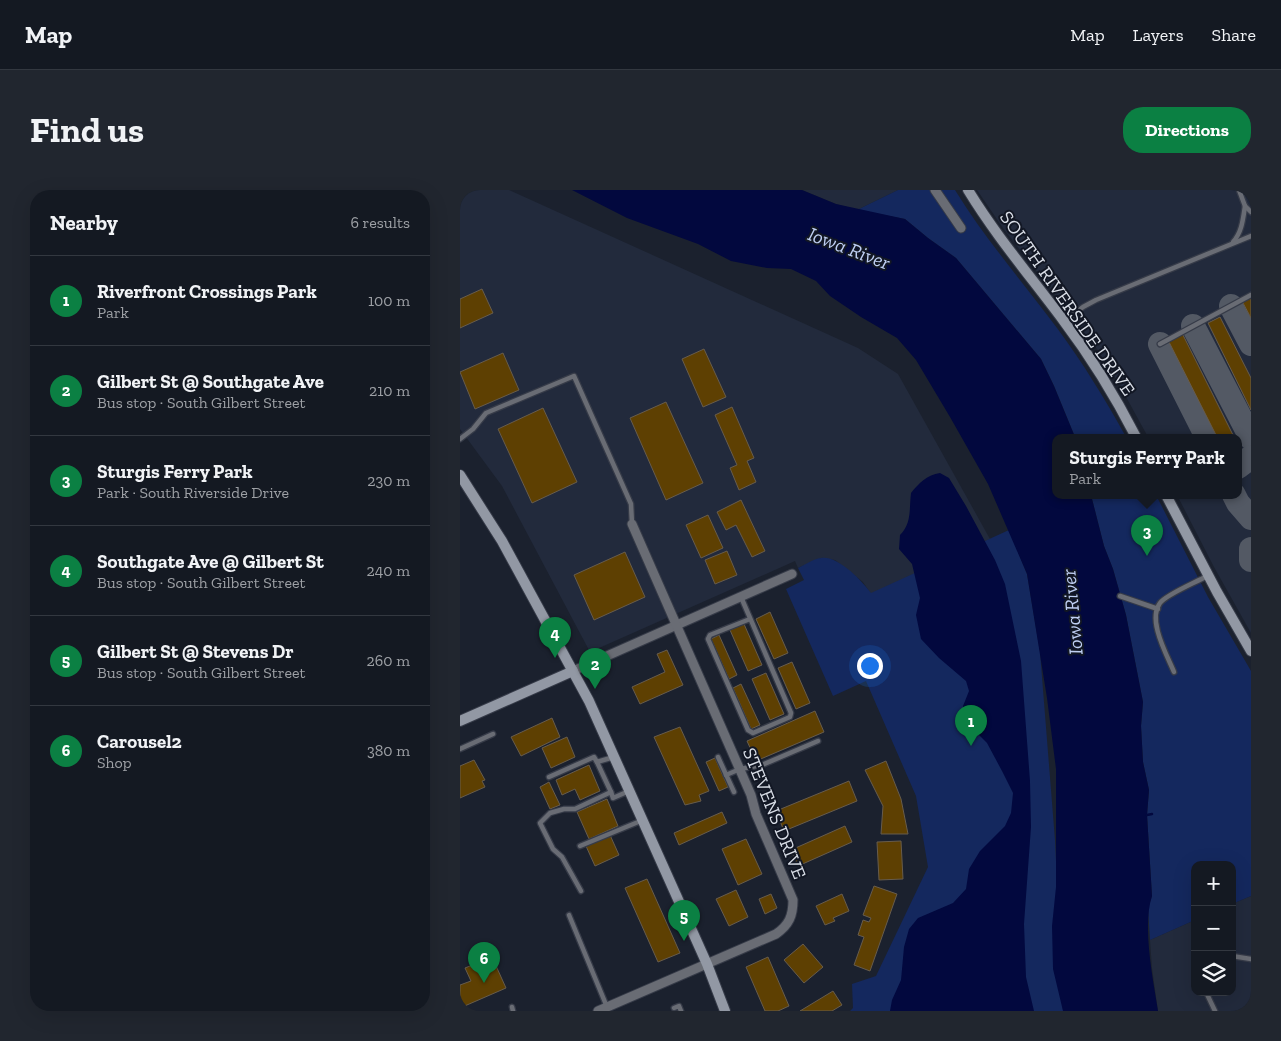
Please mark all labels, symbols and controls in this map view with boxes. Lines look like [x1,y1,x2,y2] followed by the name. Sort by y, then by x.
[25,20,72,49] text: Map
[1070,24,1105,46] text: Map
[1133,24,1184,46] text: Layers
[1212,24,1256,46] text: Share
[1123,107,1251,153] button: Directions
[30,109,144,151] text: Find us
[995,206,1140,400] street label: SOUTH RIVERSIDE DRIVE
[50,210,118,235] text: Nearby
[350,213,410,232] text: 6 results
[805,221,893,275] water label: Iowa River
[97,280,317,303] text: Riverfront Crossings Park
[63,291,69,310] text: 1
[368,291,410,310] text: 100 m
[97,303,129,322] text: Park
[97,370,324,393] text: Gilbert St @ Southgate Ave
[62,381,70,400] text: 2
[369,381,410,400] text: 210 m
[97,393,305,412] text: Bus stop · South Gilbert Street
[1052,434,1242,499] popup
[1069,446,1225,469] text: Sturgis Ferry Park
[97,460,253,483] text: Sturgis Ferry Park
[1069,469,1101,488] text: Park
[62,471,70,490] text: 3
[367,471,410,490] text: 230 m
[97,483,289,502] text: Park · South Riverside Drive
[1131,515,1163,556] pin: 3
[97,550,324,573] text: Southgate Ave @ Gilbert St
[61,561,71,580] text: 4
[366,561,410,580] text: 240 m
[1056,568,1088,656] water label: Iowa River
[97,573,305,592] text: Bus stop · South Gilbert Street
[539,617,571,658] pin: 4
[97,640,294,663] text: Gilbert St @ Stevens Dr
[579,648,611,689] pin: 2
[62,651,70,670] text: 5
[367,651,410,670] text: 260 m
[857,653,883,679] your location
[97,663,305,682] text: Bus stop · South Gilbert Street
[955,705,987,746] pin: 1
[97,730,182,753] text: Carousel2
[62,741,70,760] text: 6
[367,741,410,760] text: 380 m
[738,744,811,882] street label: STEVENS DRIVE
[97,753,132,772] text: Shop
[1191,861,1236,996] map controls
[1191,861,1236,906] button: +
[668,900,700,941] pin: 5
[1191,906,1236,951] button: −
[468,942,500,983] pin: 6
[1191,951,1236,996] button: layers

